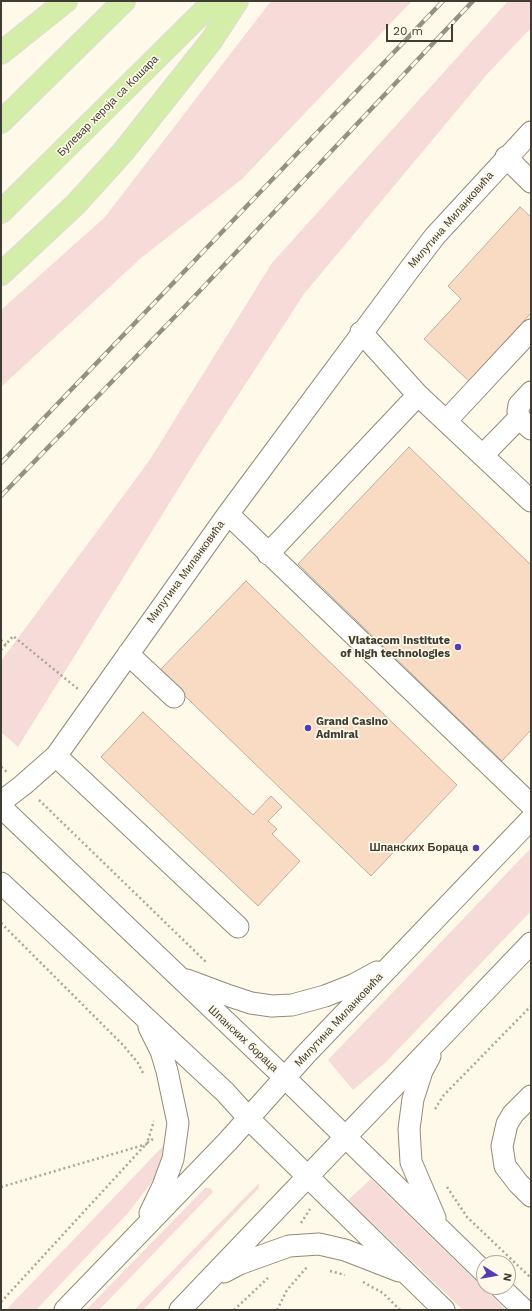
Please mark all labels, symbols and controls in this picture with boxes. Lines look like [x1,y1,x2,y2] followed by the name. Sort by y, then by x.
[388,16,455,42] scale bar
[393,24,423,38] text: 20 m
[55,53,161,159] street label: Булевар хероја са Кошара
[405,169,497,271] street label: Милутина Миланковића
[144,518,228,626] street label: Милутина Миланковића
[340,634,450,660] place label: Vlatacom Institute of high technologies
[453,642,463,652] marker: Vlatacom Institute of high technologies
[316,715,388,741] place label: Grand Casino Admiral
[303,723,313,733] marker: Grand Casino Admiral
[369,841,468,855] place label: Шпанских Бораца
[471,843,481,853] marker: Шпанских Бораца
[292,970,386,1070] street label: Милутина Миланковића
[205,1003,281,1075] street label: Шпанских бораца
[476,1255,516,1295] north arrow
[500,1272,514,1282] text: N

